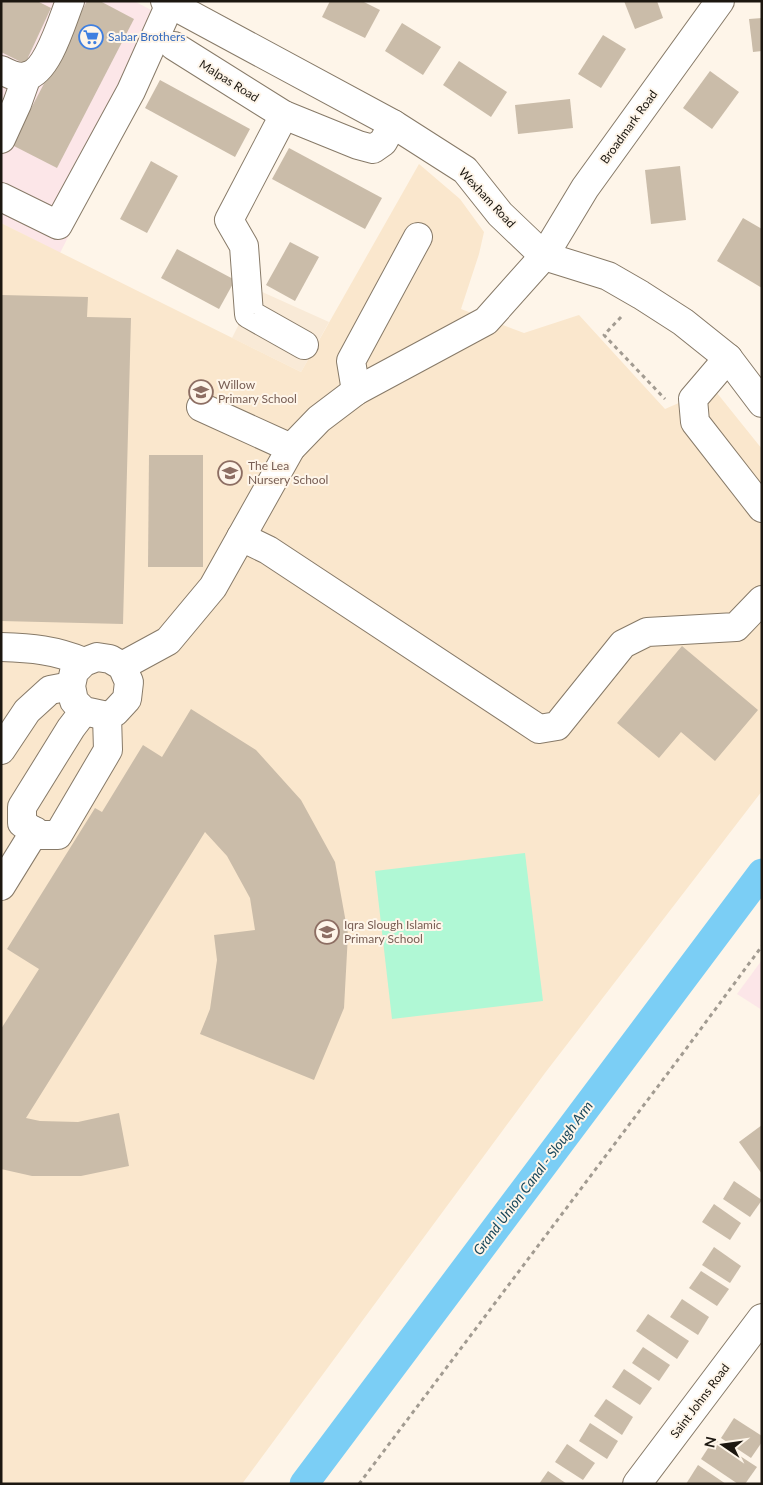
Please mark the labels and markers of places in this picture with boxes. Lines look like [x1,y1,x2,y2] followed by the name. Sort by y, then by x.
[78,24,104,50] supermarket icon: Sabar Brothers
[108,29,186,44] place label: Sabar Brothers
[218,377,297,406] place label: Willow Primary School
[188,379,214,405] school or university icon: Willow Primary School
[248,458,328,487] place label: The Lea Nursery School
[217,460,243,486] school or university icon: The Lea Nursery School
[344,917,442,946] place label: Iqra Slough Islamic Primary School
[314,919,340,945] school or university icon: Iqra Slough Islamic Primary School

